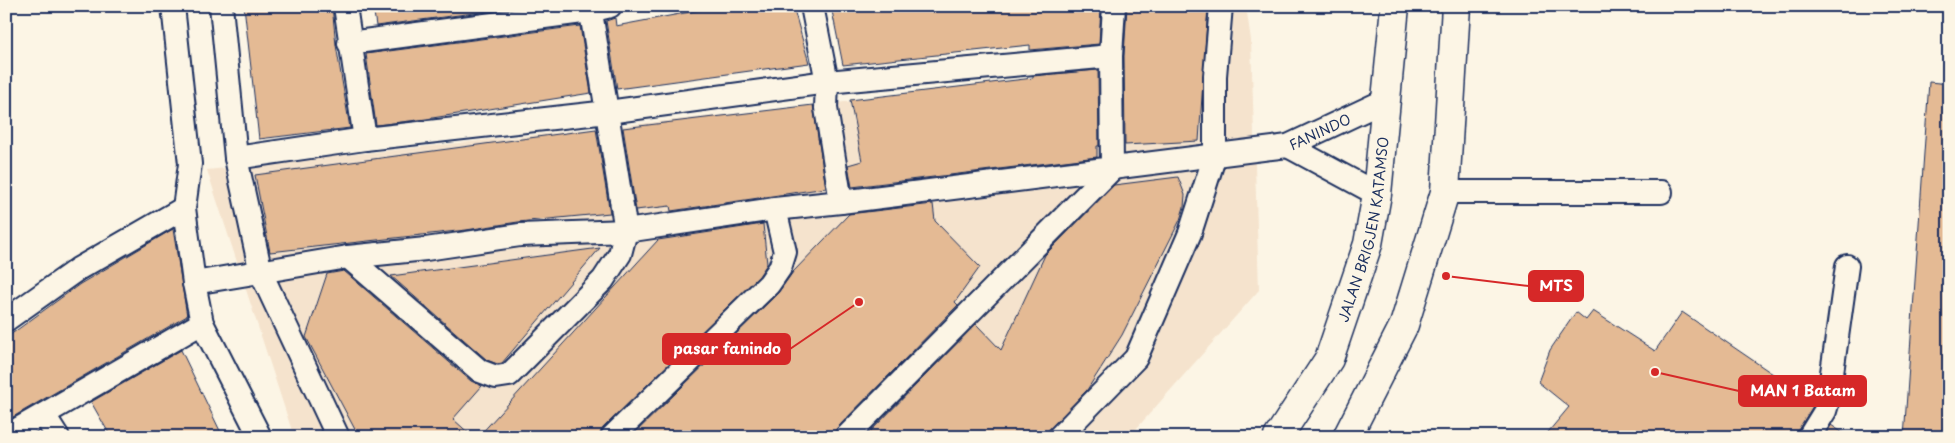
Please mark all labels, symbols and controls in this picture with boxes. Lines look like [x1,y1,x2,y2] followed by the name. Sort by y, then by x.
[1285,108,1354,155] street label: FANINDO
[1332,136,1393,325] street label: JALAN BRIGJEN KATAMSO
[1529,271,1583,301] callout: MTS
[1539,273,1573,296] text: MTS
[663,334,790,364] callout: pasar fanindo
[673,336,781,359] text: pasar fanindo
[1739,376,1866,406] callout: MAN 1 Batam
[1750,378,1856,401] text: MAN 1 Batam

